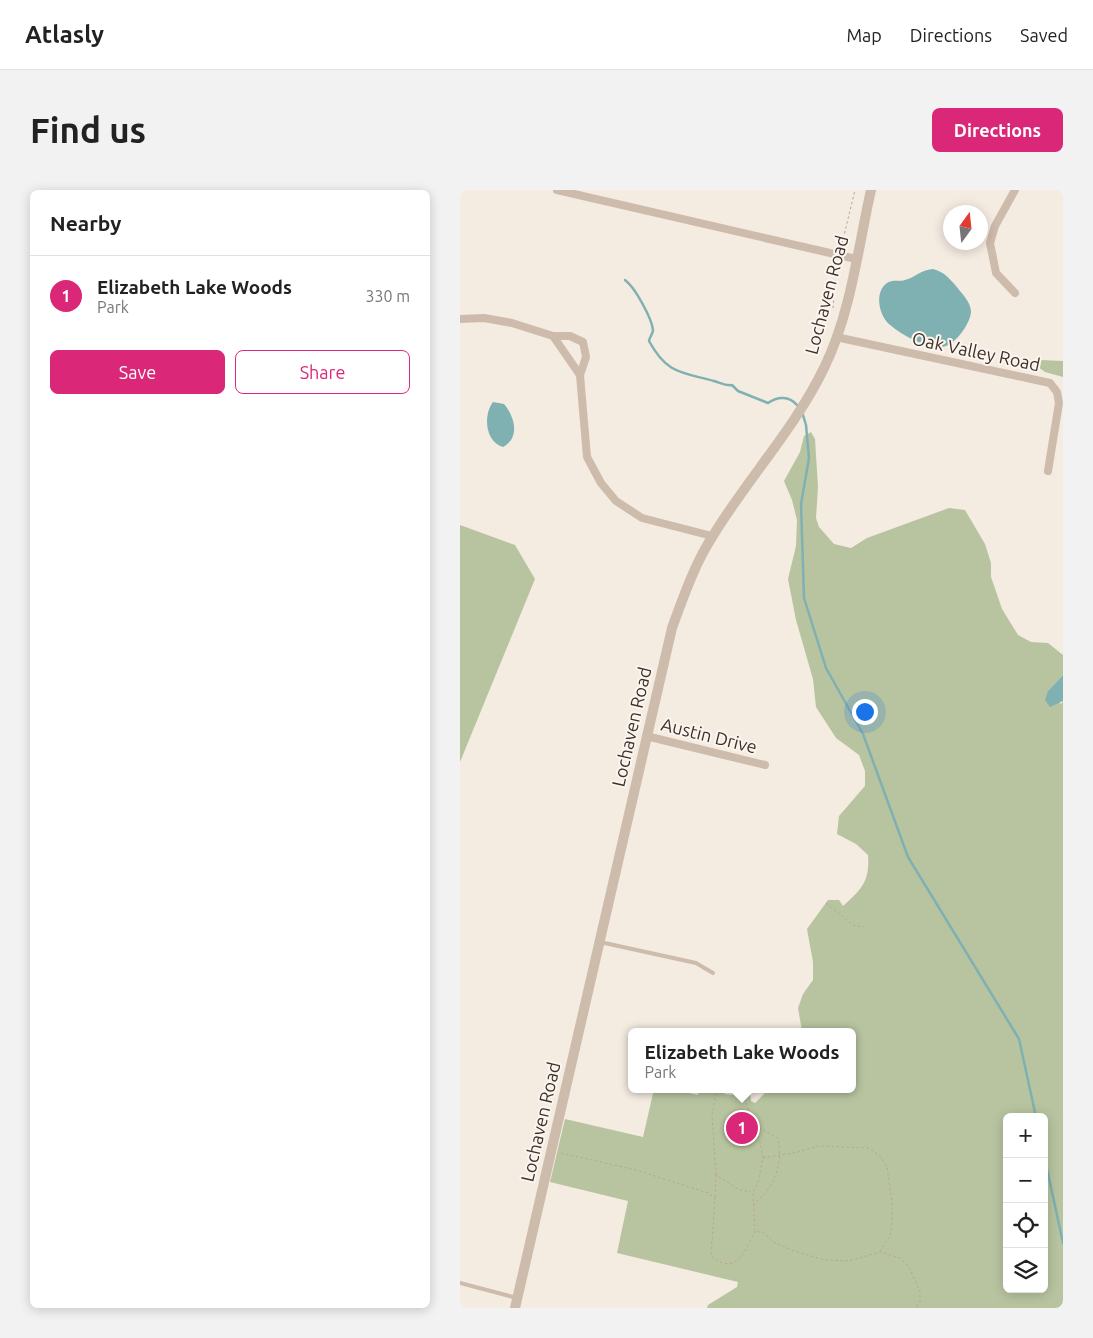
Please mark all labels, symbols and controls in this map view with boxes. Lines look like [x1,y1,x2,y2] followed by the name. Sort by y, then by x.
[25,21,104,48] text: Atlasly
[846,25,882,45] text: Map
[910,25,992,45] text: Directions
[1020,25,1068,45] text: Saved
[932,108,1063,152] button: Directions
[30,110,146,150] text: Find us
[943,205,988,250] north arrow
[50,211,121,235] text: Nearby
[801,233,852,356] street label: Lochaven Road
[97,276,292,298] text: Elizabeth Lake Woods
[61,287,71,305] text: 1
[365,287,410,305] text: 330 m
[97,298,129,316] text: Park
[910,328,1042,374] street label: Oak Valley Road
[50,350,225,394] button: Save
[235,350,410,394] button: Share
[608,665,655,789] street label: Lochaven Road
[852,699,878,725] your location
[659,713,759,757] street label: Austin Drive
[628,1028,856,1093] popup
[645,1041,839,1063] text: Elizabeth Lake Woods
[517,1060,564,1184] street label: Lochaven Road
[645,1063,676,1081] text: Park
[726,1109,758,1147] pin: 1
[1003,1113,1048,1293] map controls
[1003,1113,1048,1158] button: +
[1003,1158,1048,1203] button: −
[1003,1203,1048,1248] button: locate
[1003,1248,1048,1293] button: layers

